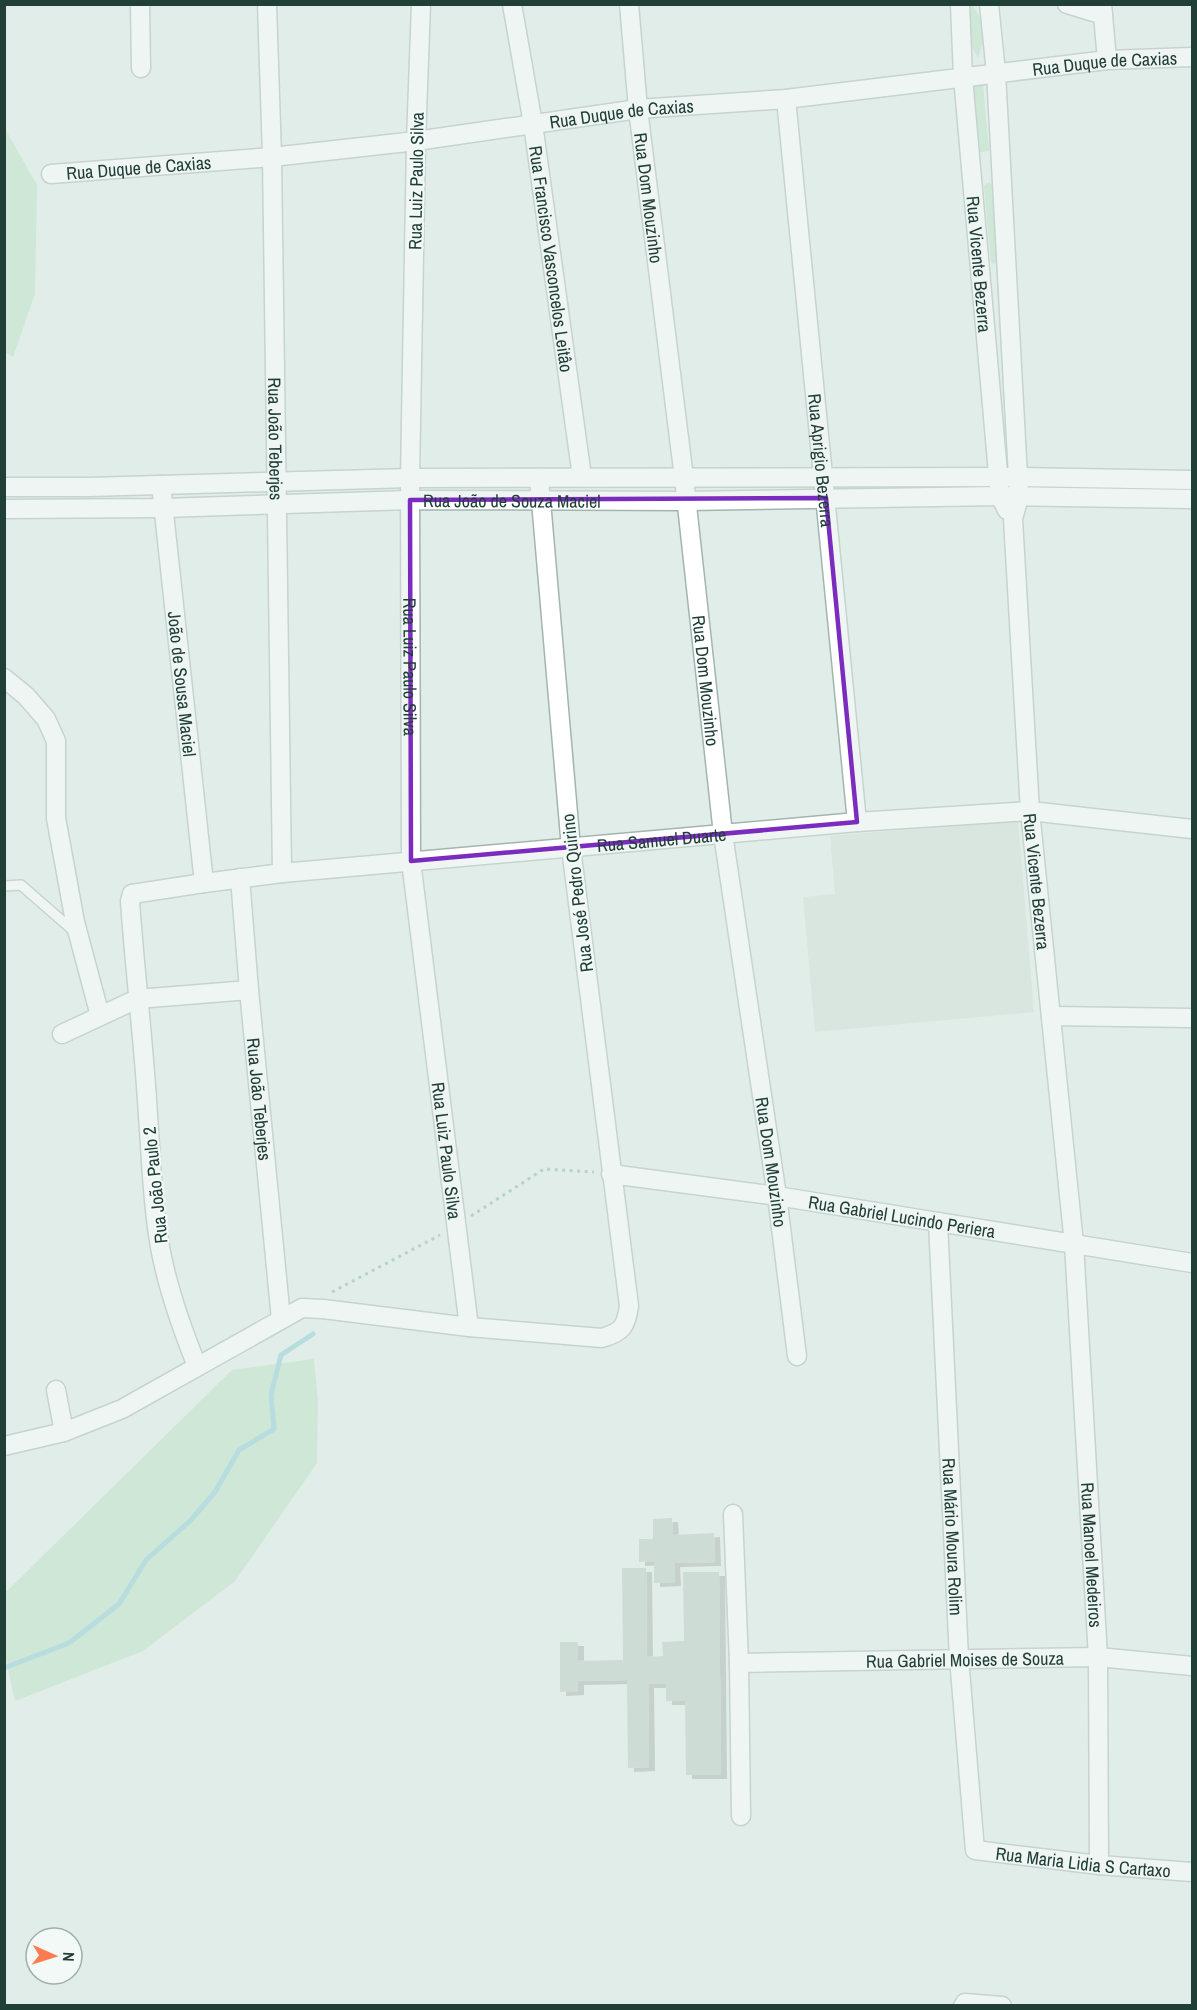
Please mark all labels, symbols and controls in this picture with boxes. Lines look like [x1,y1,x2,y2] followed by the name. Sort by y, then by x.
[1031,45,1178,81] street label: Rua Duque de Caxias
[548,93,695,134] street label: Rua Duque de Caxias
[402,112,430,250] street label: Rua Luiz Paulo Silva
[629,131,670,265] street label: Rua Dom Mouzinho
[524,144,580,374] street label: Rua Francisco Vasconcelos Leitâo
[65,149,212,185] street label: Rua Duque de Caxias
[961,195,998,334] street label: Rua Vicente Bezerra
[263,377,289,501] street label: Rua João Teberjes
[802,392,840,528] street label: Rua Aprigio Bezerra
[423,488,601,513] street label: Rua João de Souza Maciel
[398,598,423,736] street label: Rua Luiz Paulo Silva
[162,610,203,758] street label: João de Sousa Maciel
[687,614,726,747] street label: Rua Dom Mouzinho
[555,812,599,974] street label: Rua José Pedro Quirino
[1018,812,1057,951] street label: Rua Vicente Bezerra
[596,821,727,858] street label: Rua Samuel Duarte
[241,1037,278,1162] street label: Rua João Teberjes
[426,1081,468,1221] street label: Rua Luiz Paulo Silva
[750,1095,793,1229] street label: Rua Dom Mouzinho
[136,1125,174,1245] street label: Rua João Paulo 2
[807,1189,997,1244] street label: Rua Gabriel Lucindo Periera
[937,1457,969,1616] street label: Rua Mário Moura Rolim
[1075,1482,1109,1628] street label: Rua Manoel Medeiros
[866,1645,1064,1673] street label: Rua Gabriel Moises de Souza
[994,1840,1172,1883] street label: Rua Maria Lidia S Cartaxo
[24,1926,84,1986] north arrow
[58,1951,80,1962] text: N

